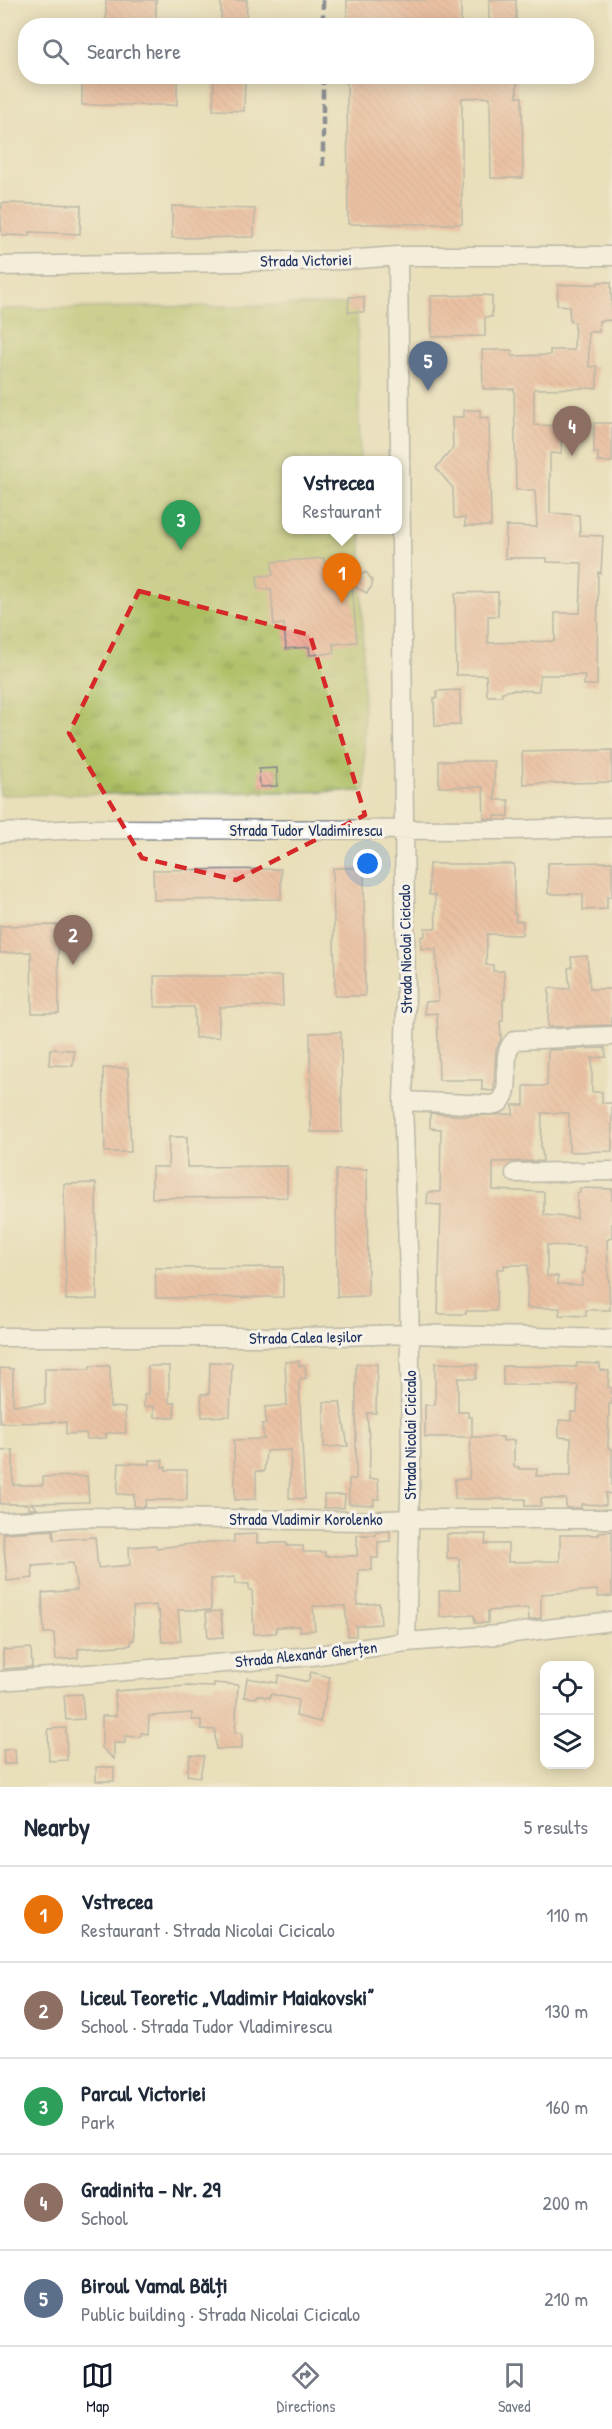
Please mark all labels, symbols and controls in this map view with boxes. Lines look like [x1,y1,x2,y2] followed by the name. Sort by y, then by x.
[18,18,594,84] search box
[39,35,72,68] icon: search
[87,36,181,66] text: Search here
[260,248,352,272] street label: Strada Victoriei
[408,342,448,391] pin: 5
[552,406,592,456] pin: 4
[282,456,402,534] popup
[303,467,374,497] text: Vstrecea
[303,497,381,524] text: Restaurant
[162,500,201,550] pin: 3
[322,554,362,603] pin: 1
[230,819,383,841] street label: Strada Tudor Vladimirescu
[353,849,382,878] your location
[393,884,417,1014] street label: Strada Nicolai Cicicalo
[54,916,92,965] pin: 2
[249,1325,363,1349] street label: Strada Calea Ieșilor
[399,1370,421,1500] street label: Strada Nicolai Cicicalo
[229,1508,383,1530] street label: Strada Vladimir Korolenko
[234,1636,378,1672] street label: Strada Alexandr Gherțen
[540,1661,594,1769] map controls
[540,1661,594,1715] button: locate
[540,1715,594,1769] button: layers
[24,1809,90,1844] text: Nearby
[524,1813,588,1840] text: 5 results
[81,1886,153,1916] text: Vstrecea
[40,1901,47,1928] text: 1
[546,1901,588,1928] text: 110 m
[81,1916,335,1943] text: Restaurant · Strada Nicolai Cicicalo
[81,1982,374,2012] text: Liceul Teoretic „Vladimir Maiakovski”
[39,1997,48,2024] text: 2
[545,1997,588,2024] text: 130 m
[81,2012,332,2039] text: School · Strada Tudor Vladimirescu
[81,2078,206,2108] text: Parcul Victoriei
[39,2093,48,2120] text: 3
[546,2093,588,2120] text: 160 m
[81,2108,114,2135] text: Park
[81,2174,221,2204] text: Gradinita - Nr. 29
[40,2189,47,2216] text: 4
[543,2189,588,2216] text: 200 m
[81,2204,128,2231] text: School
[81,2270,228,2300] text: Biroul Vamal Bălți
[39,2285,48,2312] text: 5
[544,2285,588,2312] text: 210 m
[81,2300,360,2327] text: Public building · Strada Nicolai Cicicalo
[81,2359,114,2417] tab: Map
[277,2359,335,2417] tab: Directions
[498,2359,531,2417] tab: Saved

